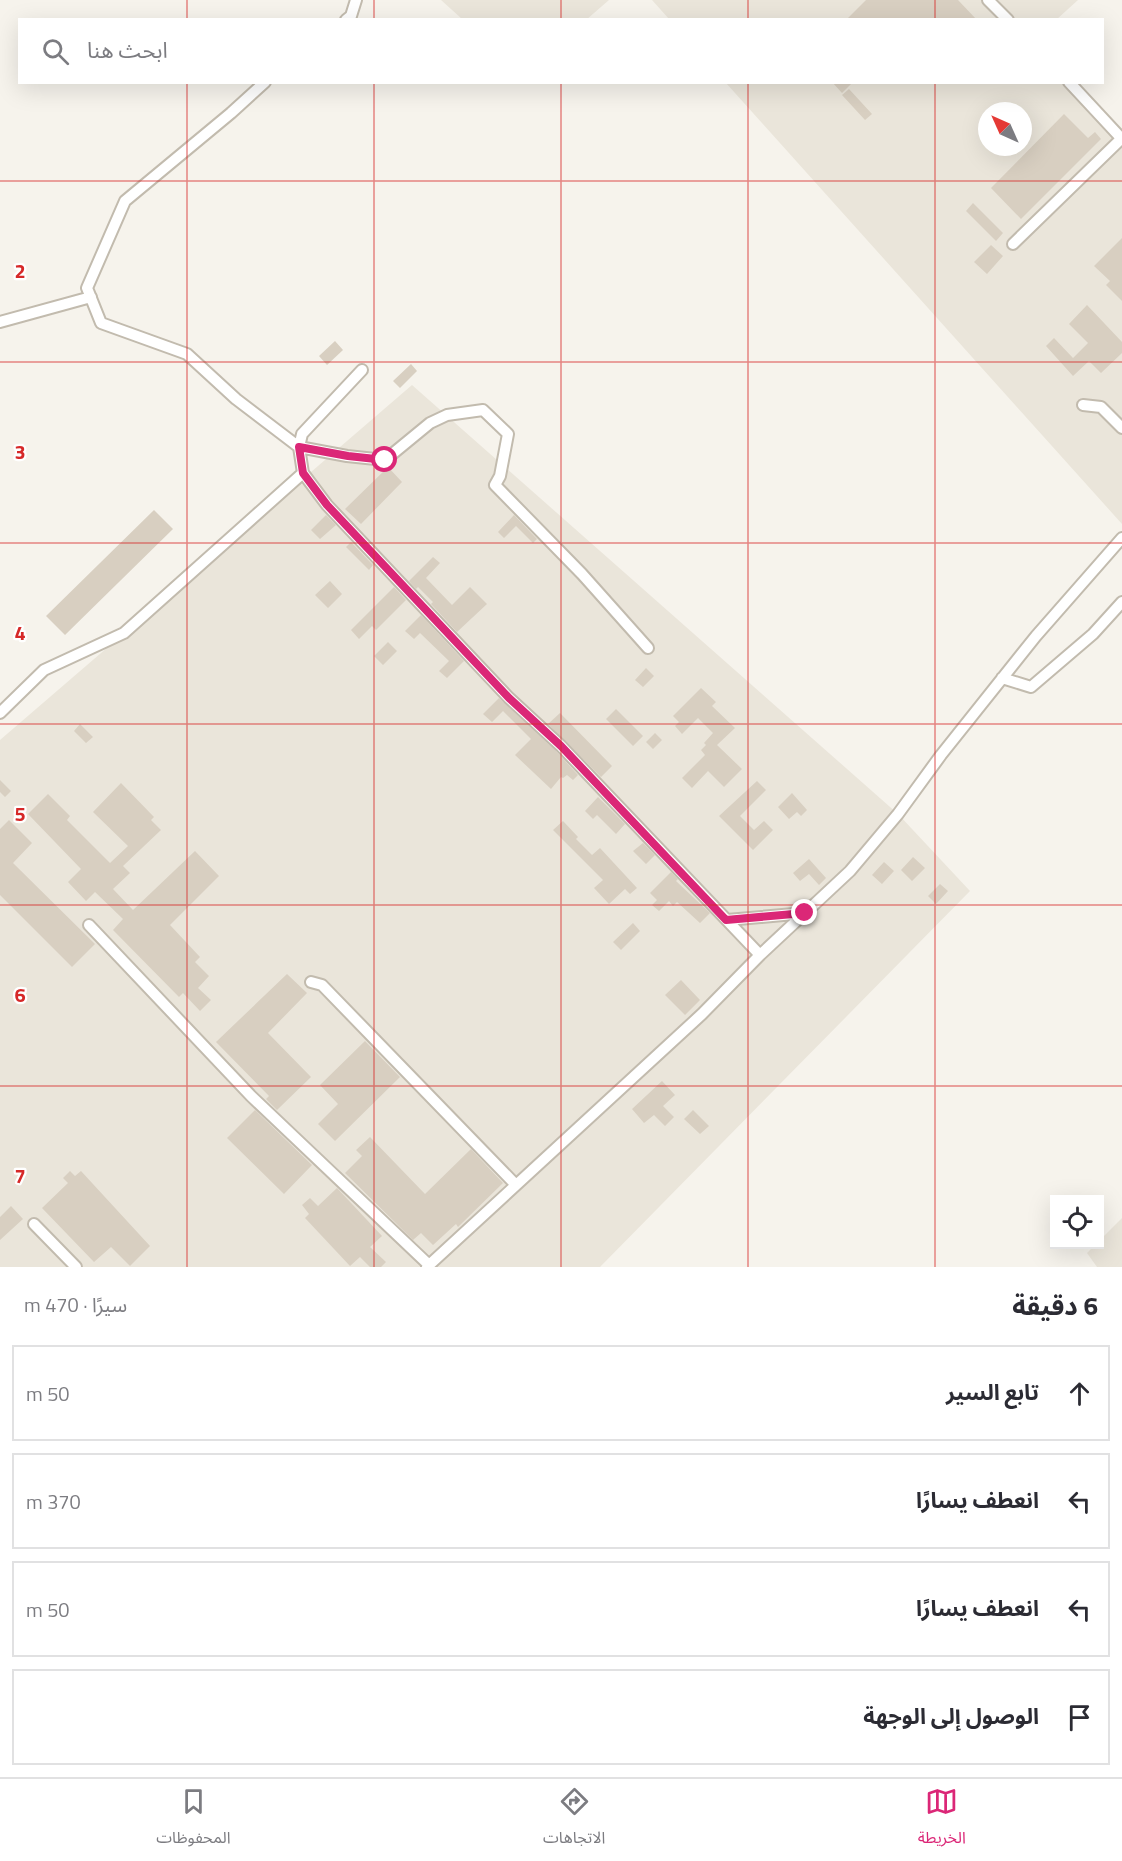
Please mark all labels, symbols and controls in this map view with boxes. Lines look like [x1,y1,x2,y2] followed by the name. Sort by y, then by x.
[18,18,1104,84] search box
[87,33,168,67] text: ابحث هنا
[39,35,72,68] icon: search
[978,102,1032,156] north arrow
[14,255,26,286] text: 2
[14,436,26,467] text: 3
[371,446,397,472] route start
[14,617,26,648] text: 4
[14,798,26,829] text: 5
[791,899,817,925] route end
[14,979,26,1010] text: 6
[14,1160,26,1191] text: 7
[1050,1195,1104,1249] map controls
[1050,1195,1104,1249] button: locate
[1012,1286,1098,1325] text: 6 دقيقة
[24,1289,127,1320] text: سيرًا · 470 m
[946,1375,1039,1409] text: تابع السير
[1063,1377,1096,1410] icon: ahead
[26,1378,70,1409] text: 50 m
[916,1483,1039,1517] text: انعطف يسارًا
[1063,1485,1096,1518] icon: left
[26,1486,81,1517] text: 370 m
[916,1591,1039,1625] text: انعطف يسارًا
[1063,1593,1096,1626] icon: left
[26,1594,70,1625] text: 50 m
[863,1699,1039,1733] text: الوصول إلى الوجهة
[1063,1701,1096,1734] icon: arrive
[156,1785,230,1855] tab: المحفوظات
[543,1785,605,1855] tab: الاتجاهات
[918,1785,966,1855] tab: الخريطة

